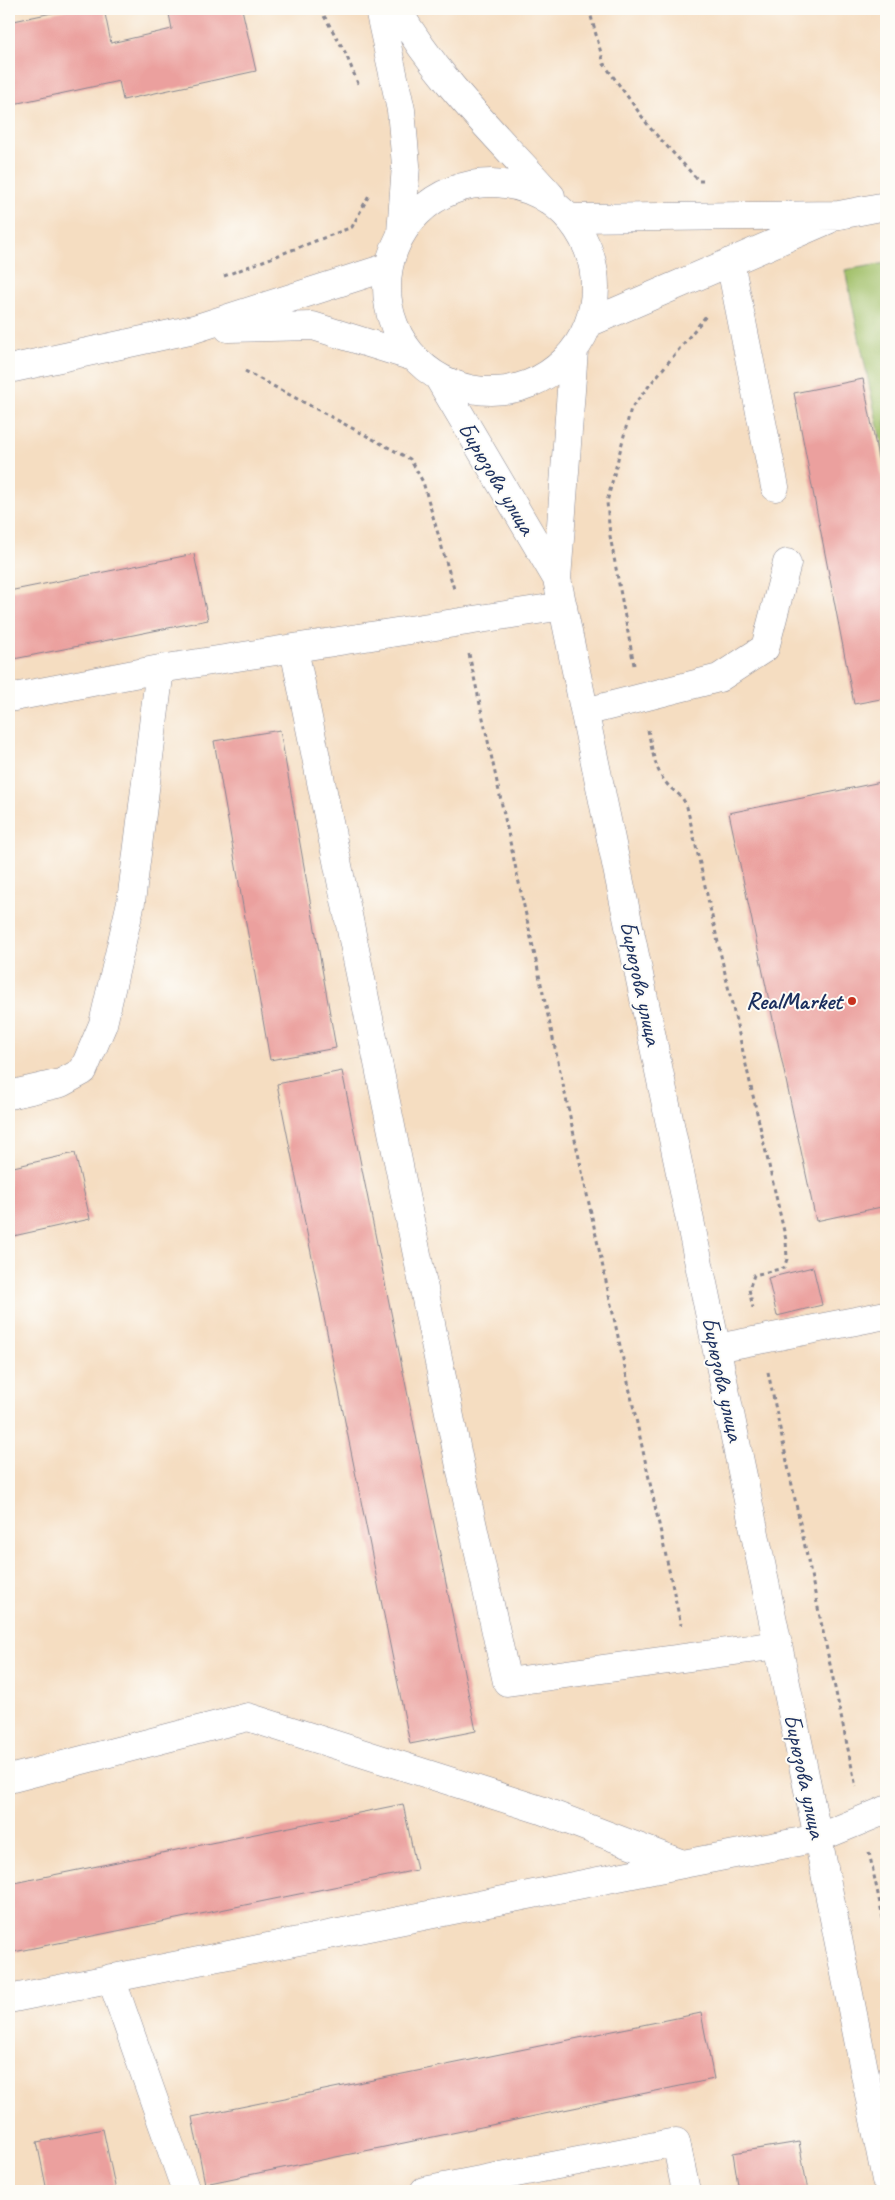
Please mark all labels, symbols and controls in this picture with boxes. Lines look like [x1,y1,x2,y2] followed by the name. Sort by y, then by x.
[452,416,543,541] street label: Бирюзова улица
[613,918,669,1050] street label: Бирюзова улица
[746,986,845,1016] place label: RealMarket
[846,995,858,1007] marker: RealMarket
[695,1314,751,1446] street label: Бирюзова улица
[777,1711,833,1843] street label: Бирюзова улица

